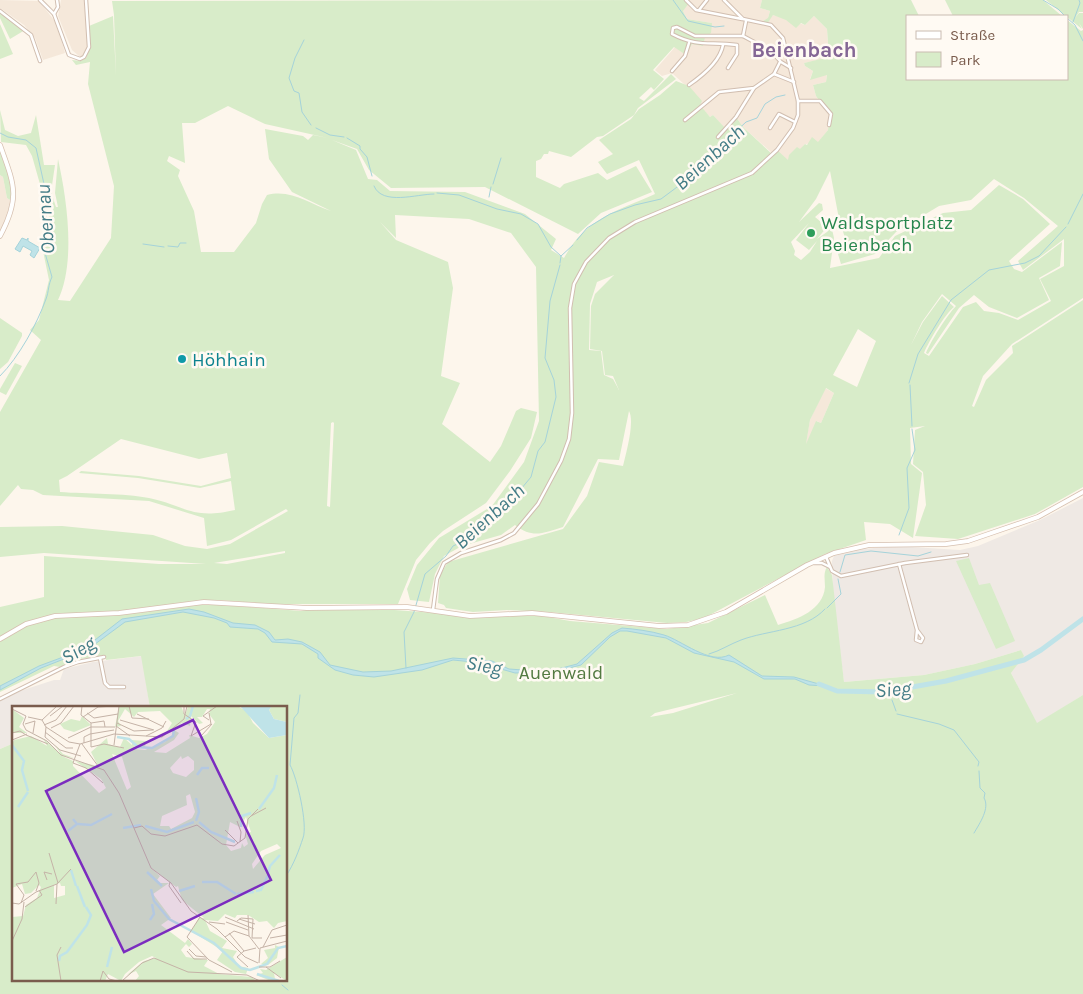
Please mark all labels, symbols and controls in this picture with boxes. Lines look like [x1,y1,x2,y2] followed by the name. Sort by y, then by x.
[906,15,1068,80] legend
[950,26,995,44] text: Straße
[751,38,857,62] district label: Beienbach
[950,51,980,69] text: Park
[669,120,749,195] water label: Beienbach
[32,183,59,255] water label: Obernau
[821,212,953,256] place label: Waldsportplatz Beienbach
[805,227,817,239] marker: Waldsportplatz Beienbach
[192,349,266,371] place label: Höhhain
[176,353,188,365] marker: Höhhain
[449,479,529,554] water label: Beienbach
[57,631,100,669] water label: Sieg
[464,651,504,680] water label: Sieg
[519,662,603,684] park label: Auenwald
[874,677,912,702] water label: Sieg
[12,706,288,982] inset map

